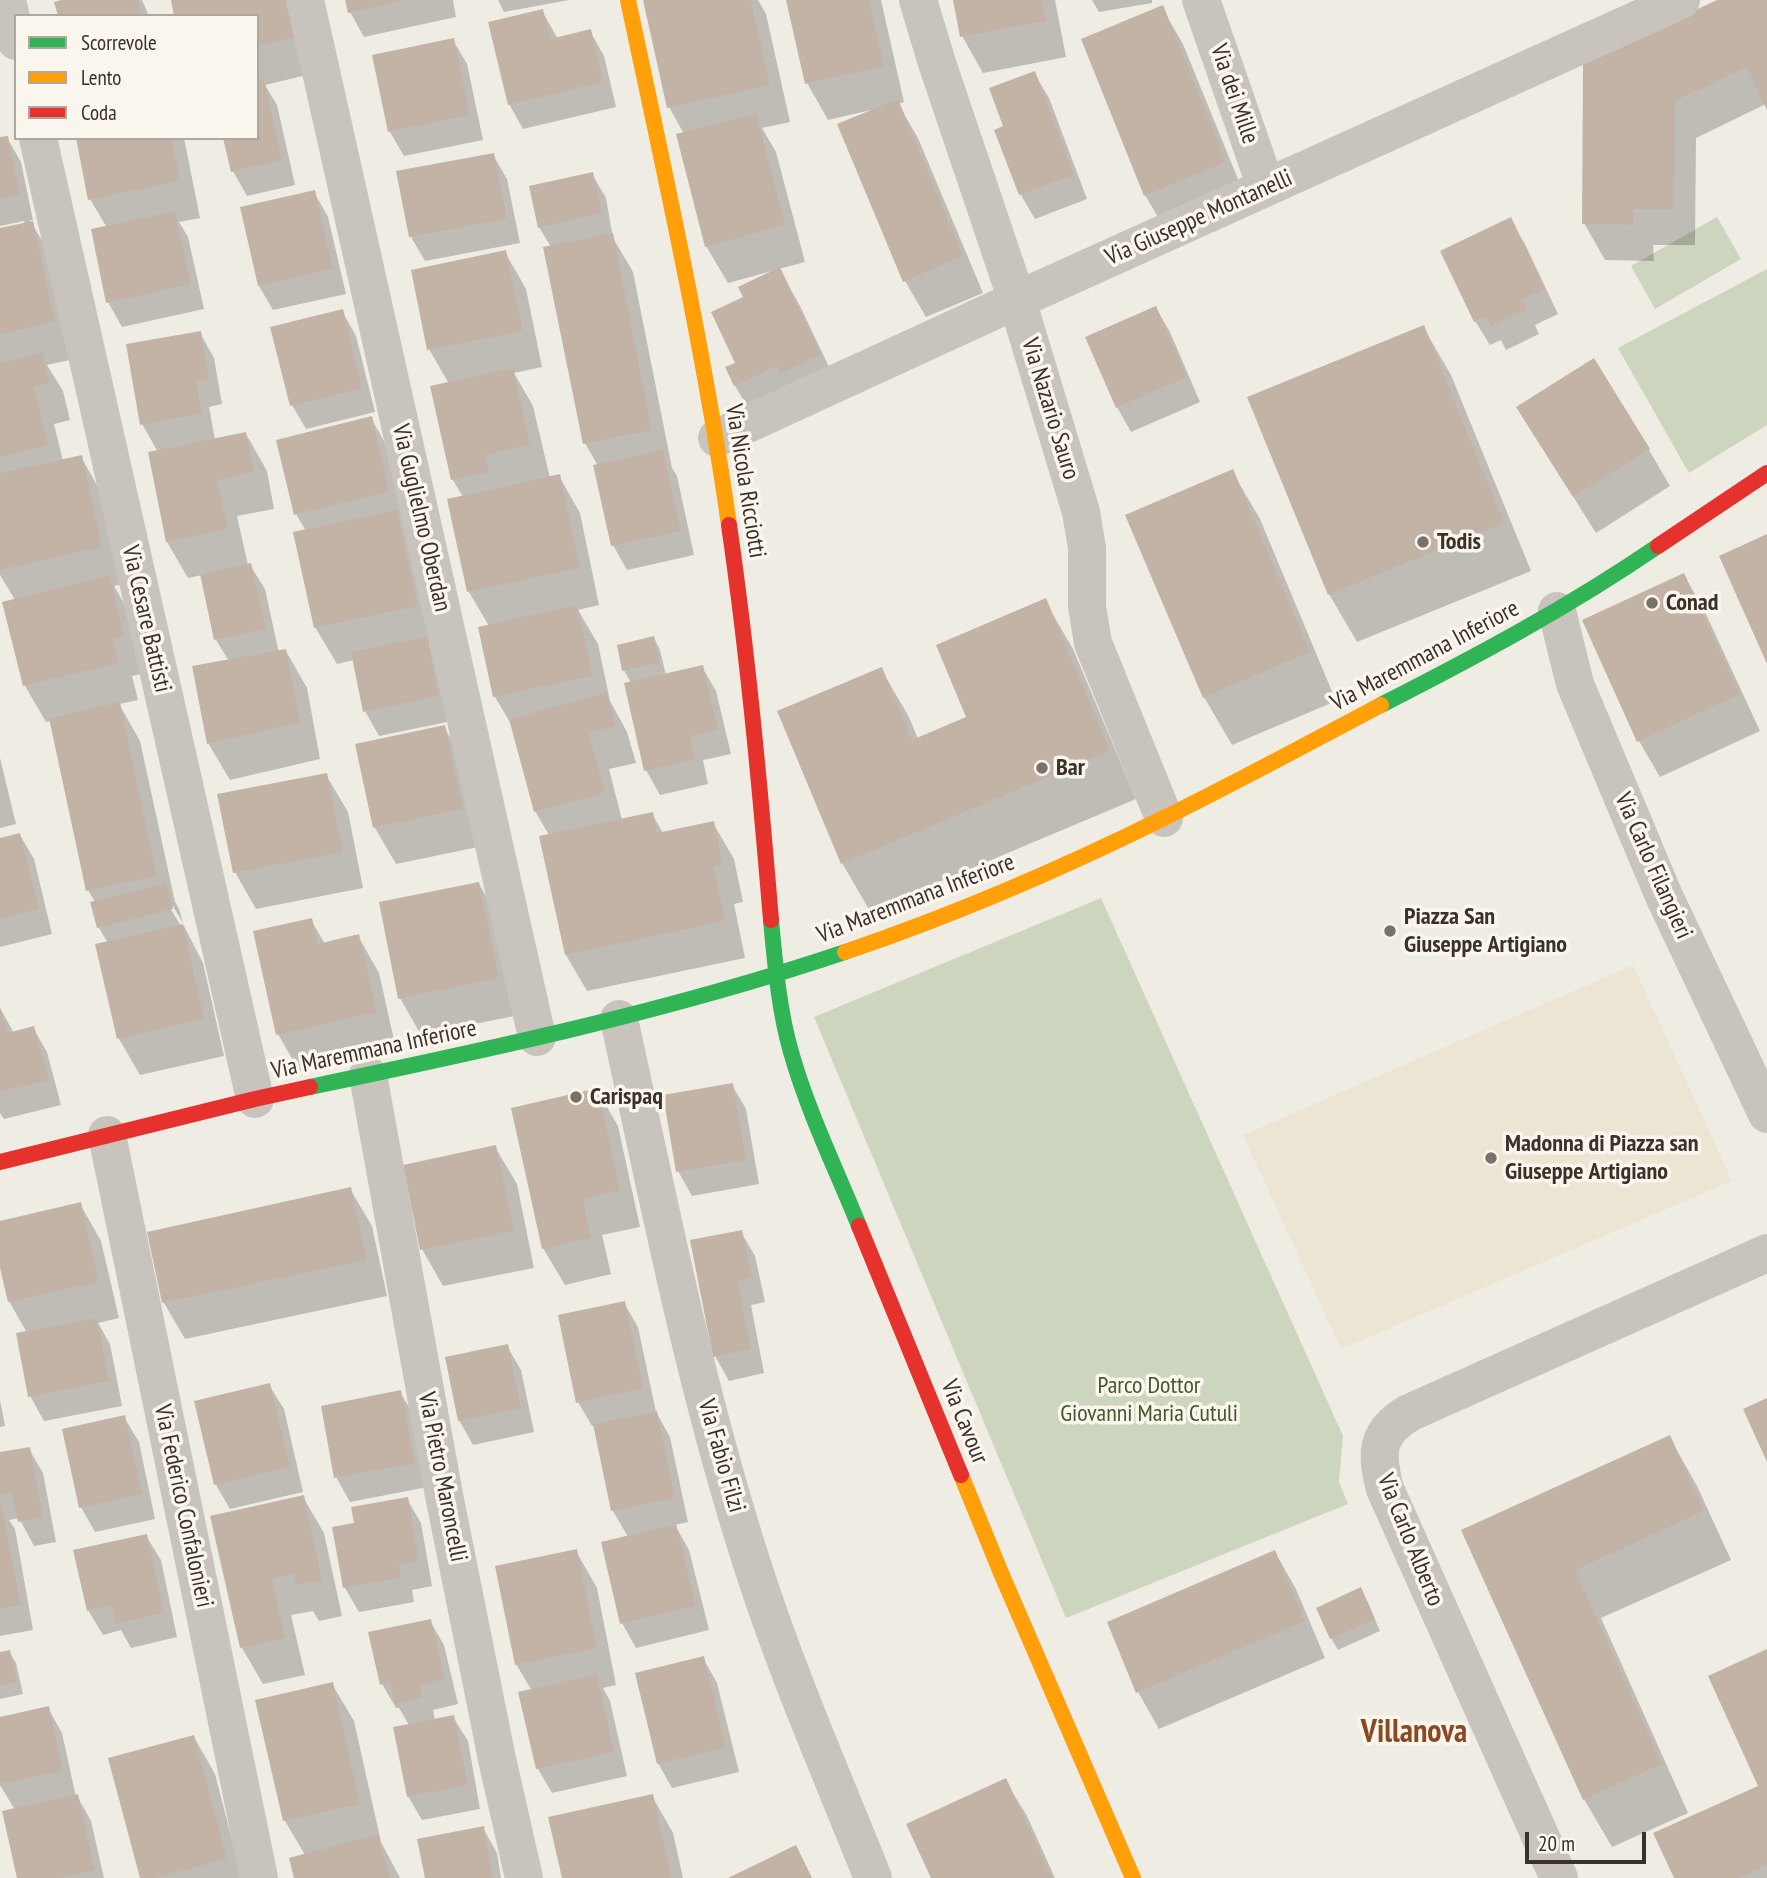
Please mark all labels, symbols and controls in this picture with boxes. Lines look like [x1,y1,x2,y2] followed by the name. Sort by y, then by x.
[14,14,259,140] legend
[81,29,157,56] text: Scorrevole
[1204,41,1264,147] street label: Via dei Mille
[81,64,121,91] text: Lento
[81,99,117,126] text: Coda
[1101,164,1297,272] street label: Via Giuseppe Montanelli
[1015,335,1085,483] street label: Via Nazario Sauro
[719,402,771,560] street label: Via Nicola Ricciotti
[385,421,457,615] street label: Via Guglielmo Oberdan
[1437,528,1481,556] place label: Todis
[1415,534,1431,550] marker: Todis
[115,543,177,695] street label: Via Cesare Battisti
[1666,589,1718,617] place label: Conad
[1326,594,1524,718] street label: Via Maremmana Inferiore
[1644,595,1660,611] marker: Conad
[1056,754,1085,782] place label: Bar
[1034,760,1050,776] marker: Bar
[1608,788,1698,944] street label: Via Carlo Filangieri
[813,848,1019,950] street label: Via Maremmana Inferiore
[1404,903,1567,959] place label: Piazza San Giuseppe Artigiano
[1382,923,1398,939] marker: Piazza San Giuseppe Artigiano
[269,1014,479,1086] street label: Via Maremmana Inferiore
[590,1083,663,1111] place label: Carispaq
[568,1089,584,1105] marker: Carispaq
[1505,1130,1699,1186] place label: Madonna di Piazza san Giuseppe Artigiano
[1483,1150,1499,1166] marker: Madonna di Piazza san Giuseppe Artigiano
[1060,1372,1238,1428] park label: Parco Dottor Giovanni Maria Cutuli
[934,1376,994,1468] street label: Via Cavour
[411,1390,473,1564] street label: Via Pietro Maroncelli
[691,1396,751,1516] street label: Via Fabio Filzi
[147,1402,219,1610] street label: Via Federico Confalonieri
[1370,1470,1450,1610] street label: Via Carlo Alberto
[1361,1714,1467,1752] district label: Villanova
[1529,1818,1650,1862] scale bar
[1538,1830,1575,1857] text: 20 m

